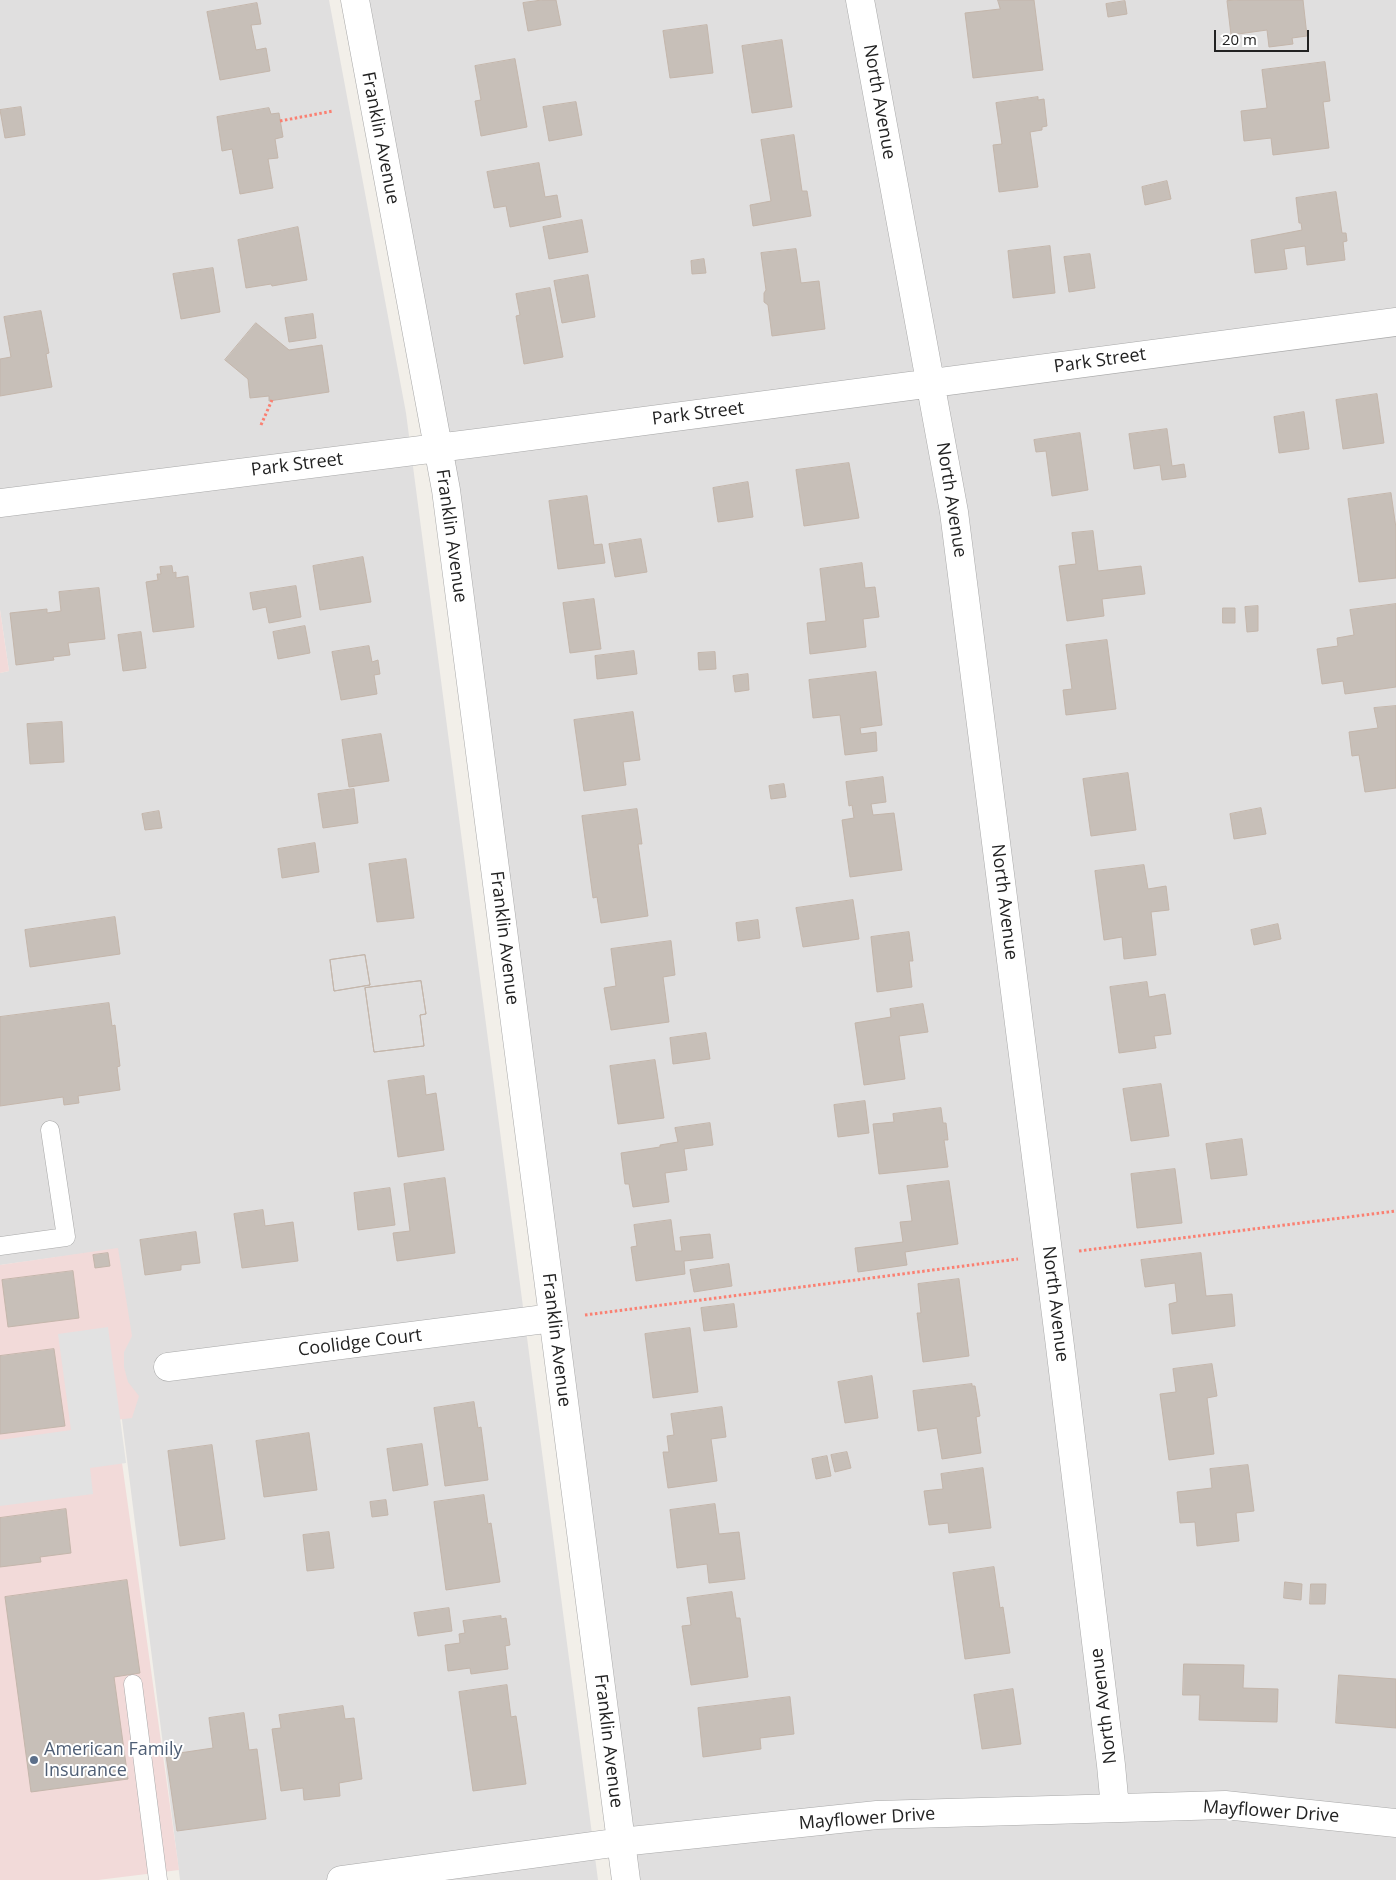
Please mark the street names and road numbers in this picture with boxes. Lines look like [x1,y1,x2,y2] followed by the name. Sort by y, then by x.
[858,43,900,161] street label: North Avenue
[357,70,403,206] street label: Franklin Avenue
[1053,344,1147,378] street label: Park Street
[651,398,745,430] street label: Park Street
[931,441,971,559] street label: North Avenue
[250,449,344,481] street label: Park Street
[431,468,471,604] street label: Franklin Avenue
[986,843,1022,961] street label: North Avenue
[485,870,523,1006] street label: Franklin Avenue
[1037,1245,1073,1363] street label: North Avenue
[537,1272,575,1408] street label: Franklin Avenue
[297,1325,423,1361] street label: Coolidge Court
[1086,1647,1122,1765] street label: North Avenue
[589,1673,627,1809] street label: Franklin Avenue
[1202,1796,1340,1828] street label: Mayflower Drive
[798,1803,936,1835] street label: Mayflower Drive

